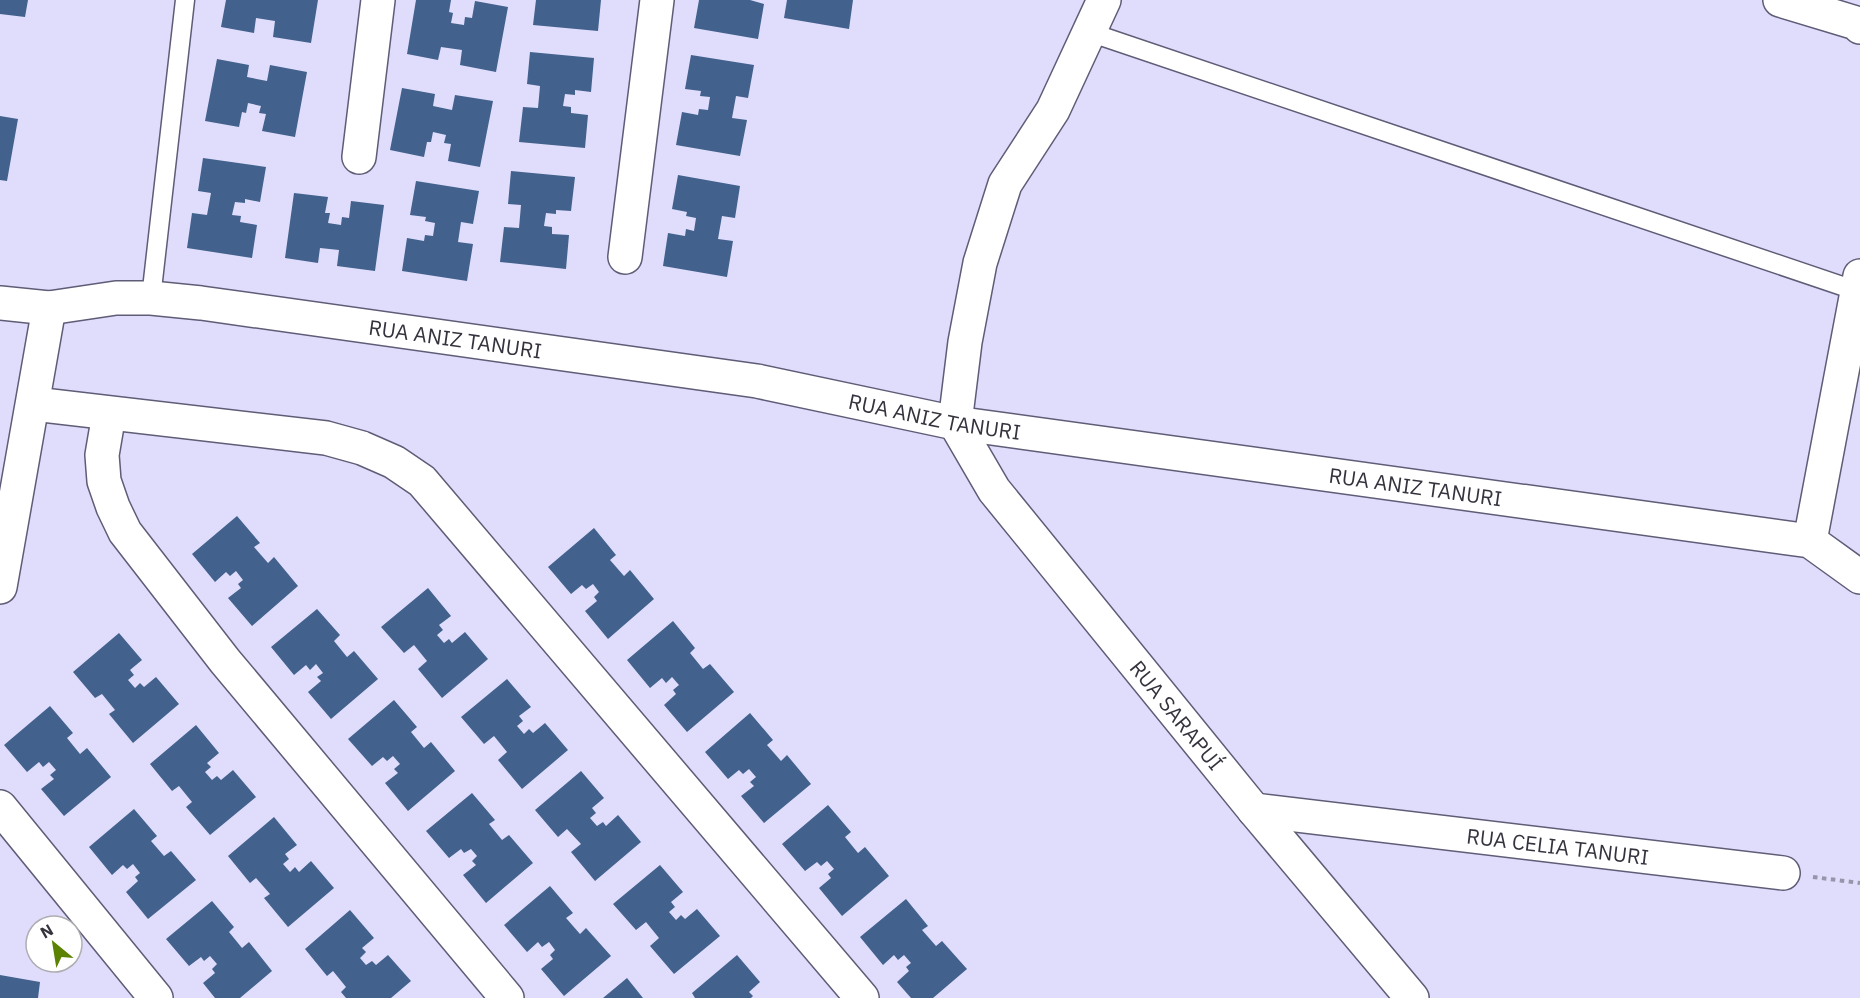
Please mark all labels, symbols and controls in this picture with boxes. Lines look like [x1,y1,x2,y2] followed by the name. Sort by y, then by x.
[367,313,544,365] street label: RUA ANIZ TANURI
[846,387,1022,446] street label: RUA ANIZ TANURI
[1327,461,1504,512] street label: RUA ANIZ TANURI
[1124,655,1230,776] street label: RUA SARAPUÍ
[1465,821,1651,871] street label: RUA CELIA TANURI
[24,914,84,974] north arrow
[36,919,57,943] text: N

